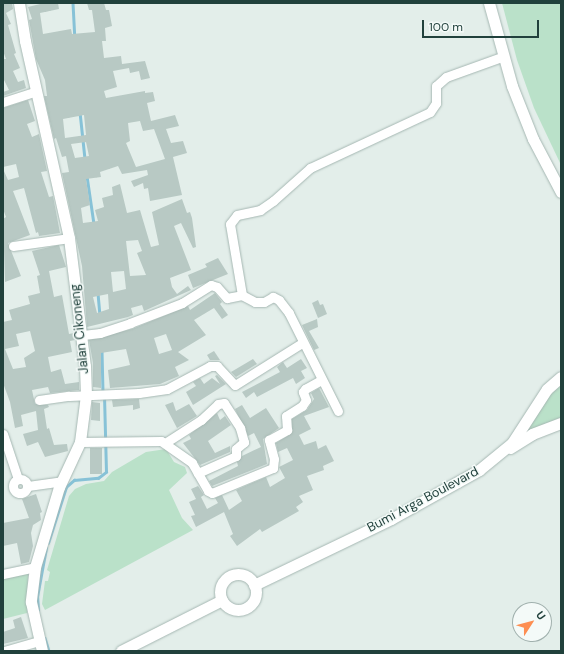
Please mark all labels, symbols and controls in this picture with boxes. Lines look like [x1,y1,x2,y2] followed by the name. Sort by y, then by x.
[424,12,541,38] scale bar
[429,19,463,35] text: 100 m
[68,283,92,375] street label: Jalan Cikoneng
[365,464,481,536] street label: Bumi Arga Boulevard
[512,602,552,642] north arrow
[533,608,549,623] text: U

